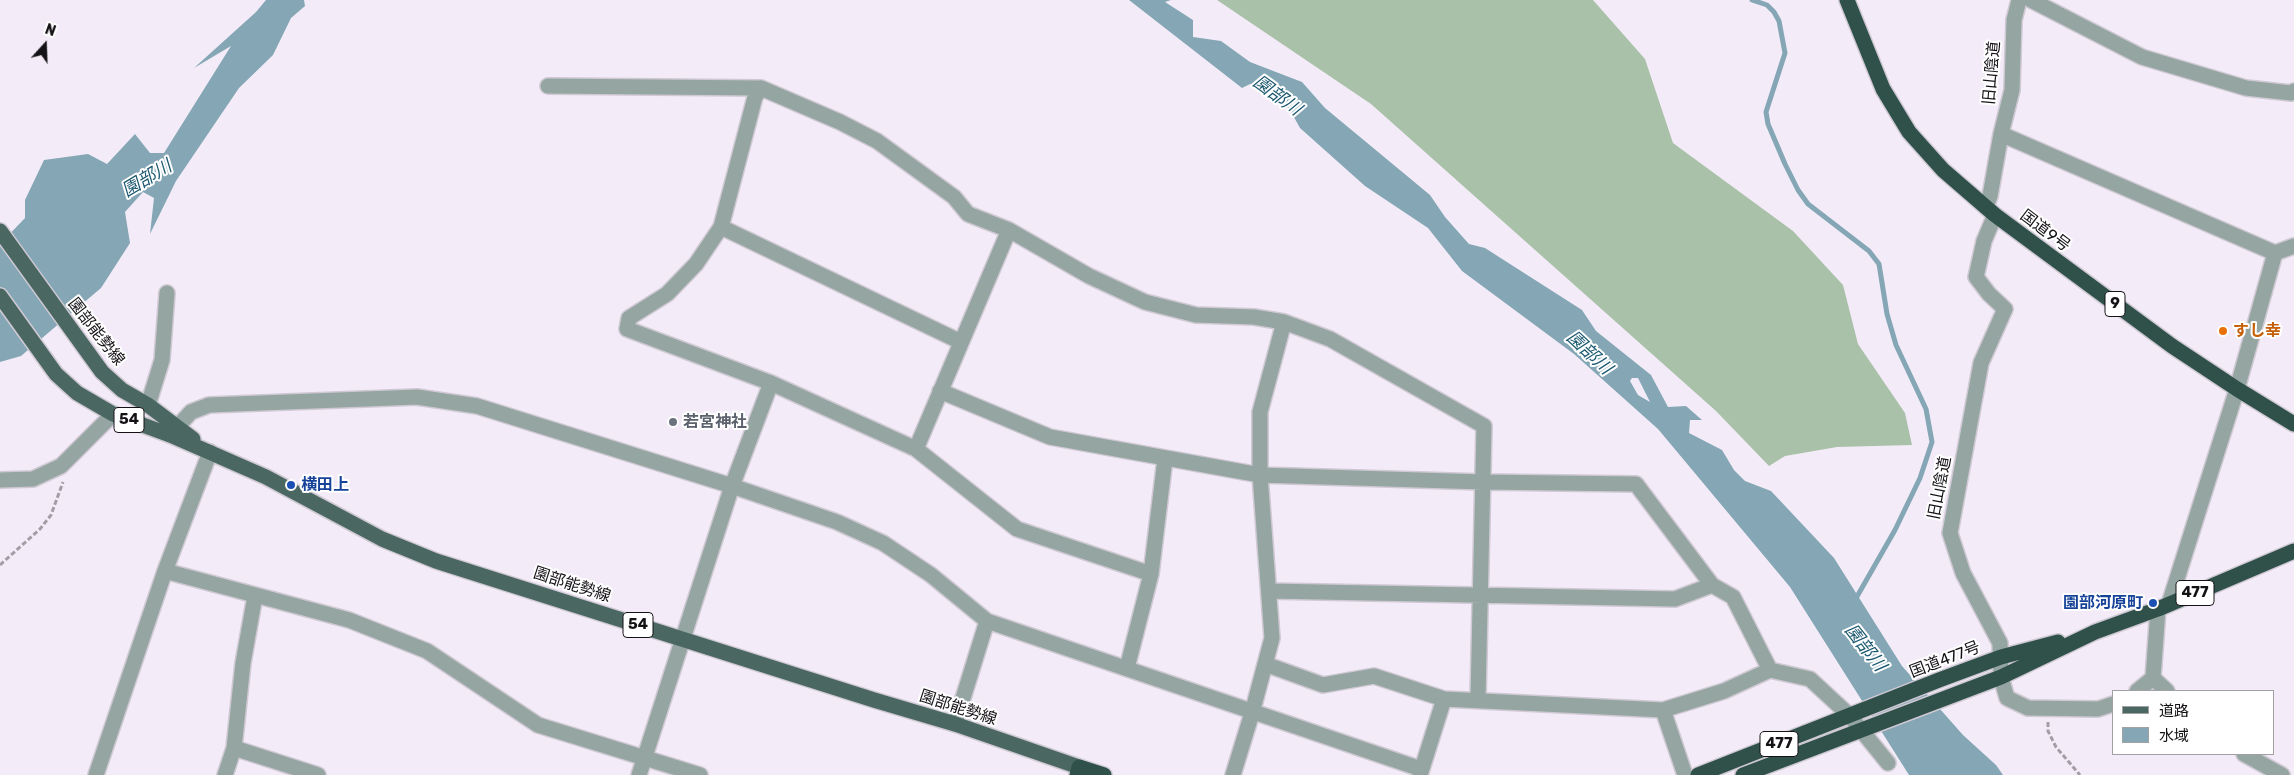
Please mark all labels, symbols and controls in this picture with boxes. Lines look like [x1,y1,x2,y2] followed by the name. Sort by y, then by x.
[20,20,70,70] north arrow
[43,21,58,40] text: N
[1980,40,2004,106] street label: 旧山陰道
[1249,71,1305,121] water label: 園部川
[118,156,176,202] water label: 園部川
[2016,206,2074,256] street label: 国道9号
[2105,292,2125,316] road number: 9
[64,295,128,369] street label: 園部能勢線
[2233,321,2281,341] place label: すし幸
[2217,325,2229,337] marker: すし幸
[1562,327,1616,379] water label: 園部川
[114,408,144,432] road number: 54
[683,412,747,432] place label: 若宮神社
[667,416,679,428] marker: 若宮神社
[1924,455,1956,521] street label: 旧山陰道
[301,475,349,495] place label: 横田上
[285,479,297,491] marker: 横田上
[531,564,613,606] street label: 園部能勢線
[2176,580,2214,606] road number: 477
[2063,593,2143,613] place label: 園部河原町
[2147,597,2159,609] marker: 園部河原町
[623,612,653,638] road number: 54
[1840,620,1890,676] water label: 園部川
[1907,638,1983,682] street label: 国道477号
[917,687,999,729] street label: 園部能勢線
[2112,690,2274,755] legend
[2159,702,2189,720] text: 道路
[2159,727,2189,745] text: 水域
[1760,732,1798,756] road number: 477

